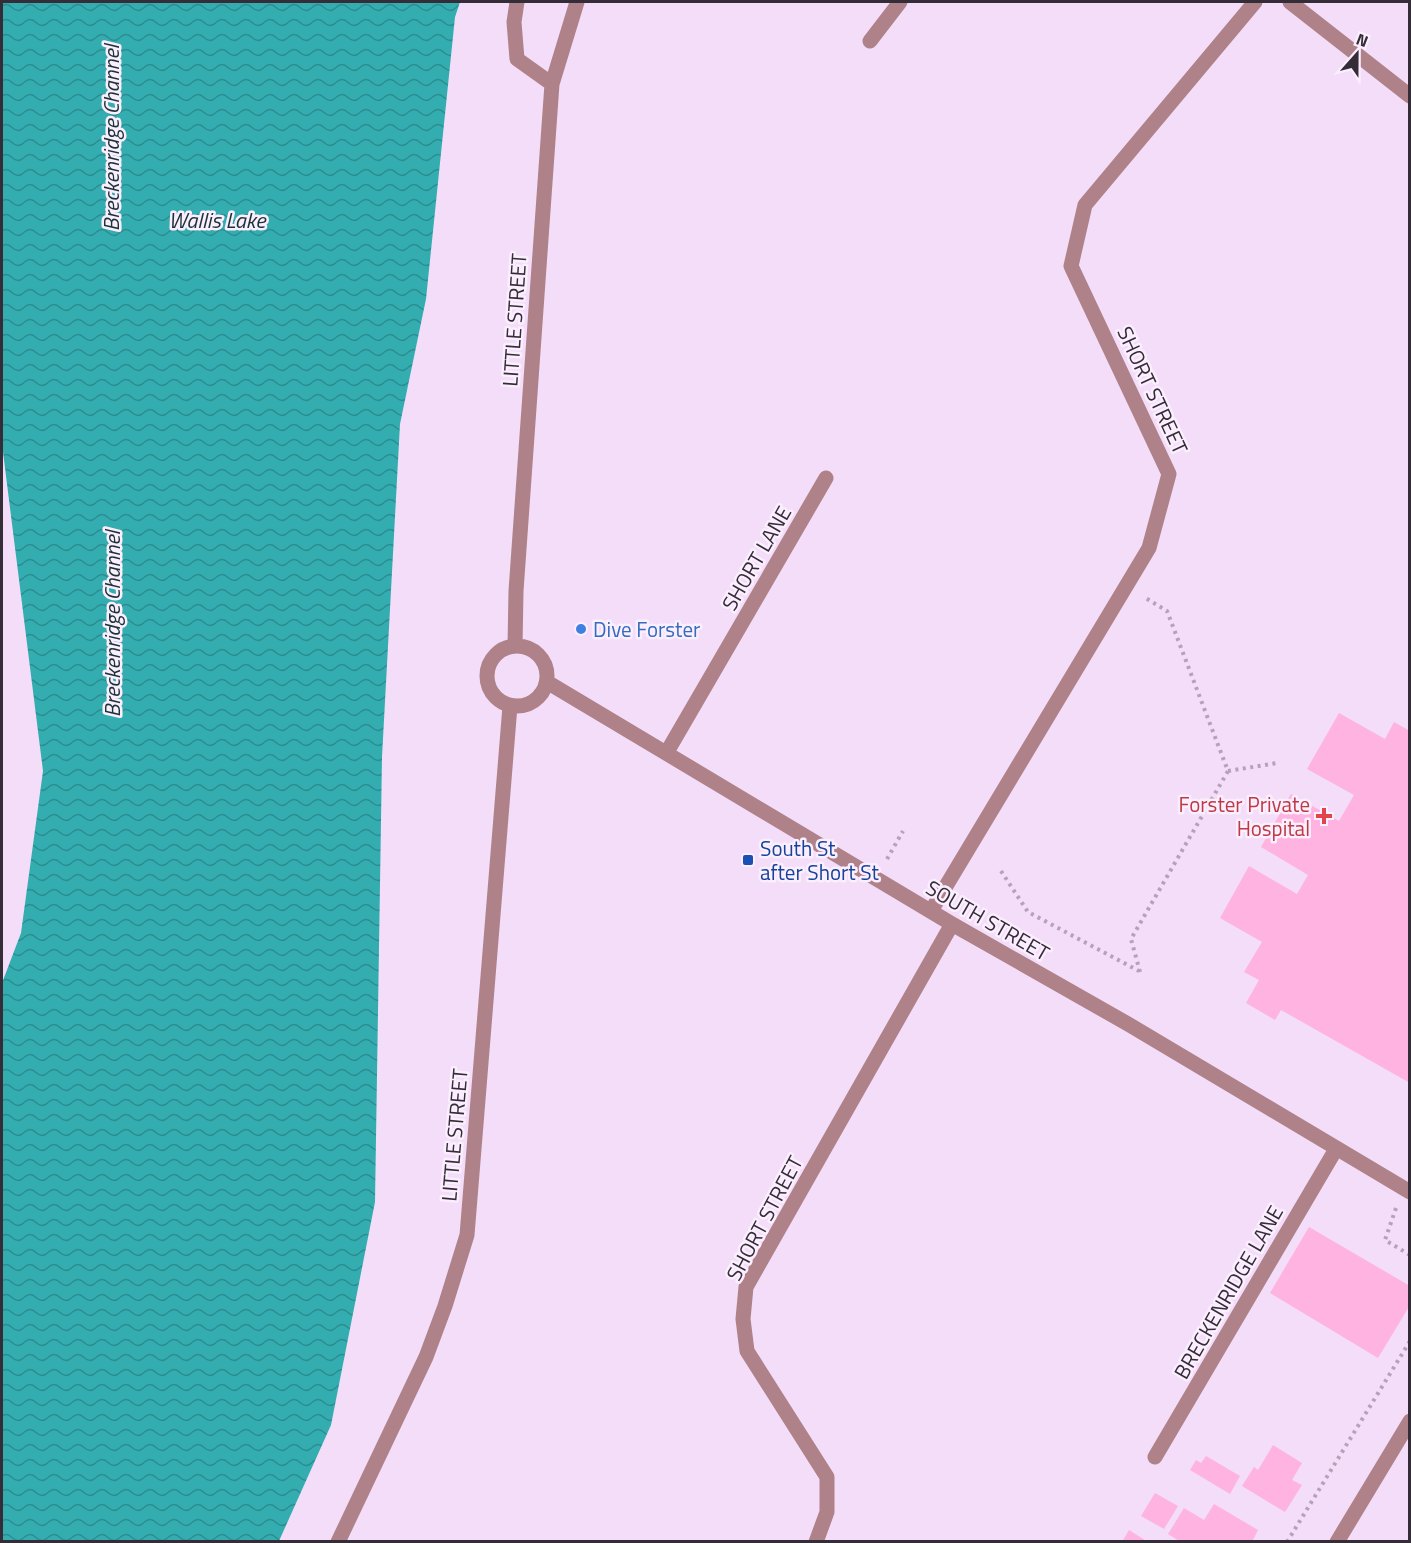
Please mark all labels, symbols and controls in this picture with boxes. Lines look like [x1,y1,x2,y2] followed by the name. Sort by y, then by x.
[1327,24,1387,84] north arrow
[1353,27,1372,53] text: N
[94,42,128,231] water label: Breckenridge Channel
[169,203,267,237] water label: Wallis Lake
[493,252,535,388] street label: LITTLE STREET
[1109,321,1197,459] street label: SHORT STREET
[713,500,799,616] street label: SHORT LANE
[95,528,129,717] water label: Breckenridge Channel
[593,613,700,645] place label: Dive Forster
[574,622,588,636] marker: Dive Forster
[1179,788,1310,844] place label: Forster Private Hospital
[1315,807,1333,825] marker: Forster Private Hospital
[760,832,880,888] place label: South St after Short St
[741,853,755,867] marker: South St after Short St
[920,872,1056,968] street label: SOUTH STREET
[432,1067,476,1203] street label: LITTLE STREET
[718,1150,810,1286] street label: SHORT STREET
[1165,1199,1291,1385] street label: BRECKENRIDGE LANE

